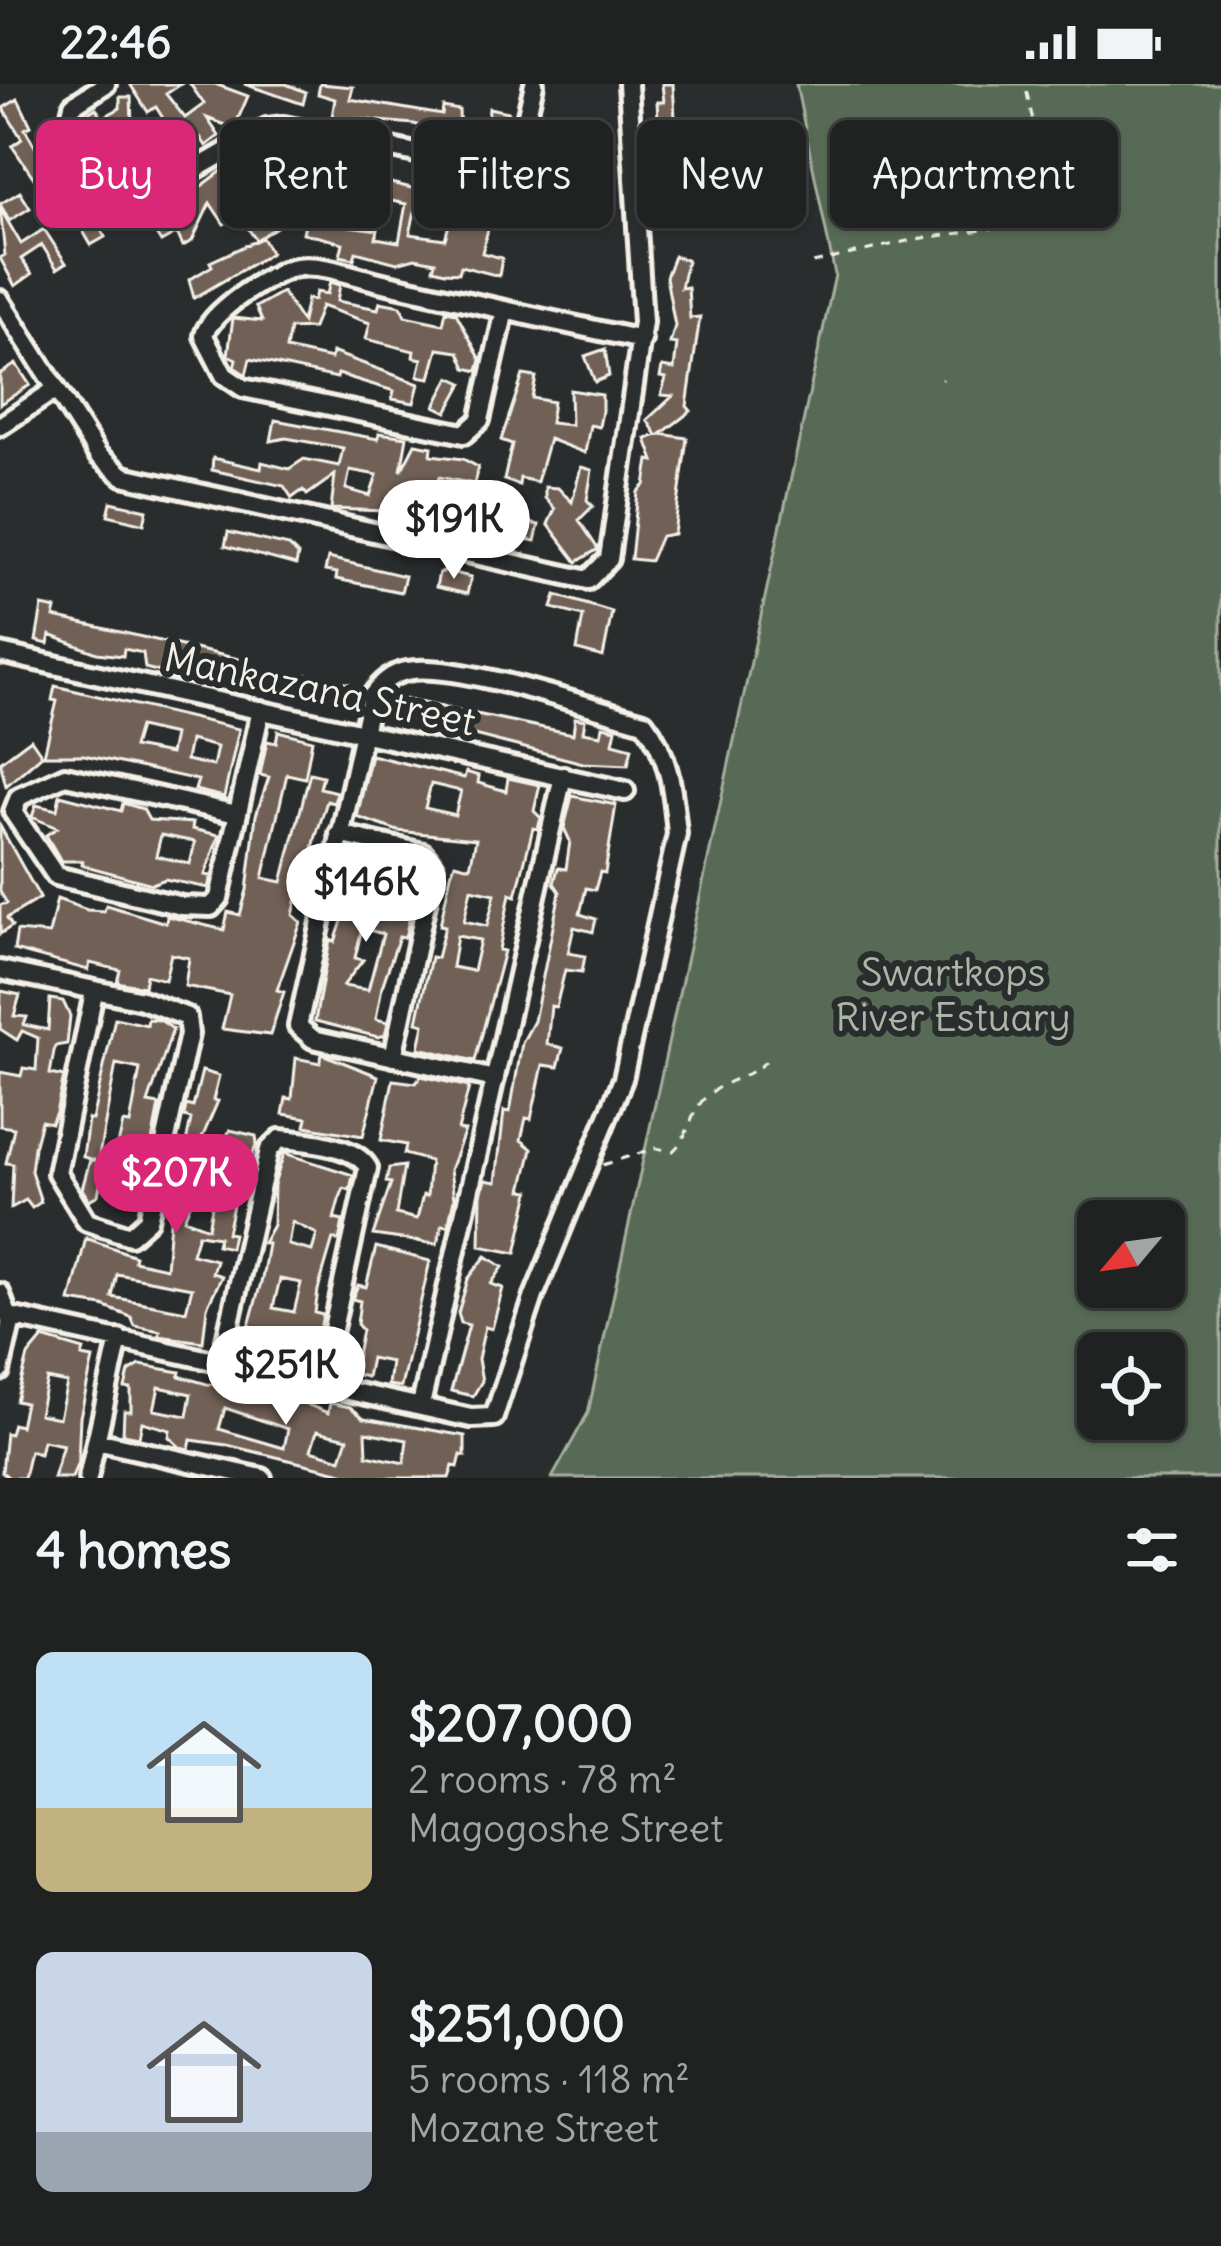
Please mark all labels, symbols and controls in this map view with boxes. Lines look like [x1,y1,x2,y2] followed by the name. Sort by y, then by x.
[60,14,171,70] text: 22:46
[36,120,196,228] chip: Buy
[220,120,390,228] chip: Rent
[414,120,613,228] chip: Filters
[637,120,806,228] chip: New
[830,120,1118,228] chip: Apartment
[370,480,538,582] pin: $191K
[405,494,503,543] text: $191K
[160,633,480,746] street label: Mankazana Street
[282,843,450,945] pin: $146K
[313,857,419,906] text: $146K
[835,948,1071,1042] park label: Swartkops River Estuary
[92,1134,260,1236] pin: $207K
[120,1148,232,1197] text: $207K
[1077,1200,1185,1308] north arrow
[1077,1200,1185,1440] map controls
[202,1326,370,1428] pin: $251K
[1077,1332,1185,1440] button: locate
[234,1340,339,1389] text: $251K
[1119,1517,1185,1583] icon: filters
[36,1518,231,1582] text: 4 homes
[408,1691,633,1755] text: $207,000
[132,1700,276,1844] icon: home
[408,1755,677,1804] text: 2 rooms · 78 m²
[408,1804,723,1853] text: Magogoshe Street
[408,1991,625,2055] text: $251,000
[132,2000,276,2144] icon: home
[408,2055,690,2104] text: 5 rooms · 118 m²
[408,2104,659,2153] text: Mozane Street

